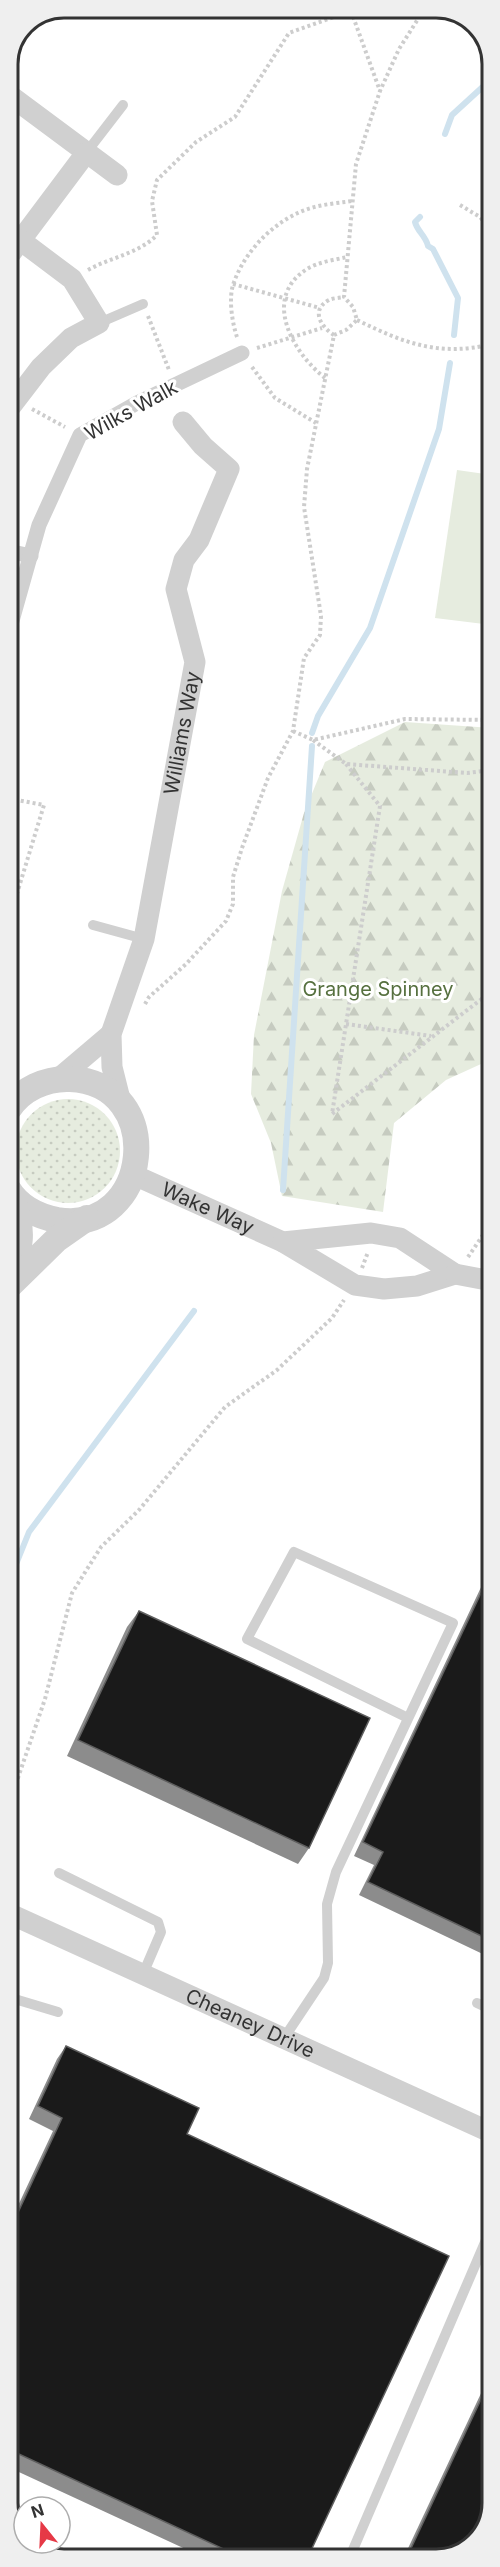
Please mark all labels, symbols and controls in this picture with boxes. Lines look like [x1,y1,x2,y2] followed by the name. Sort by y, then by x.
[80,375,182,445] street label: Wilks Walk
[159,670,205,797] street label: Williams Way
[302,977,454,1001] park label: Grange Spinney
[158,1177,258,1239] street label: Wake Way
[182,1983,318,2063] street label: Cheaney Drive
[12,2495,72,2555] north arrow
[28,2499,46,2522] text: N

